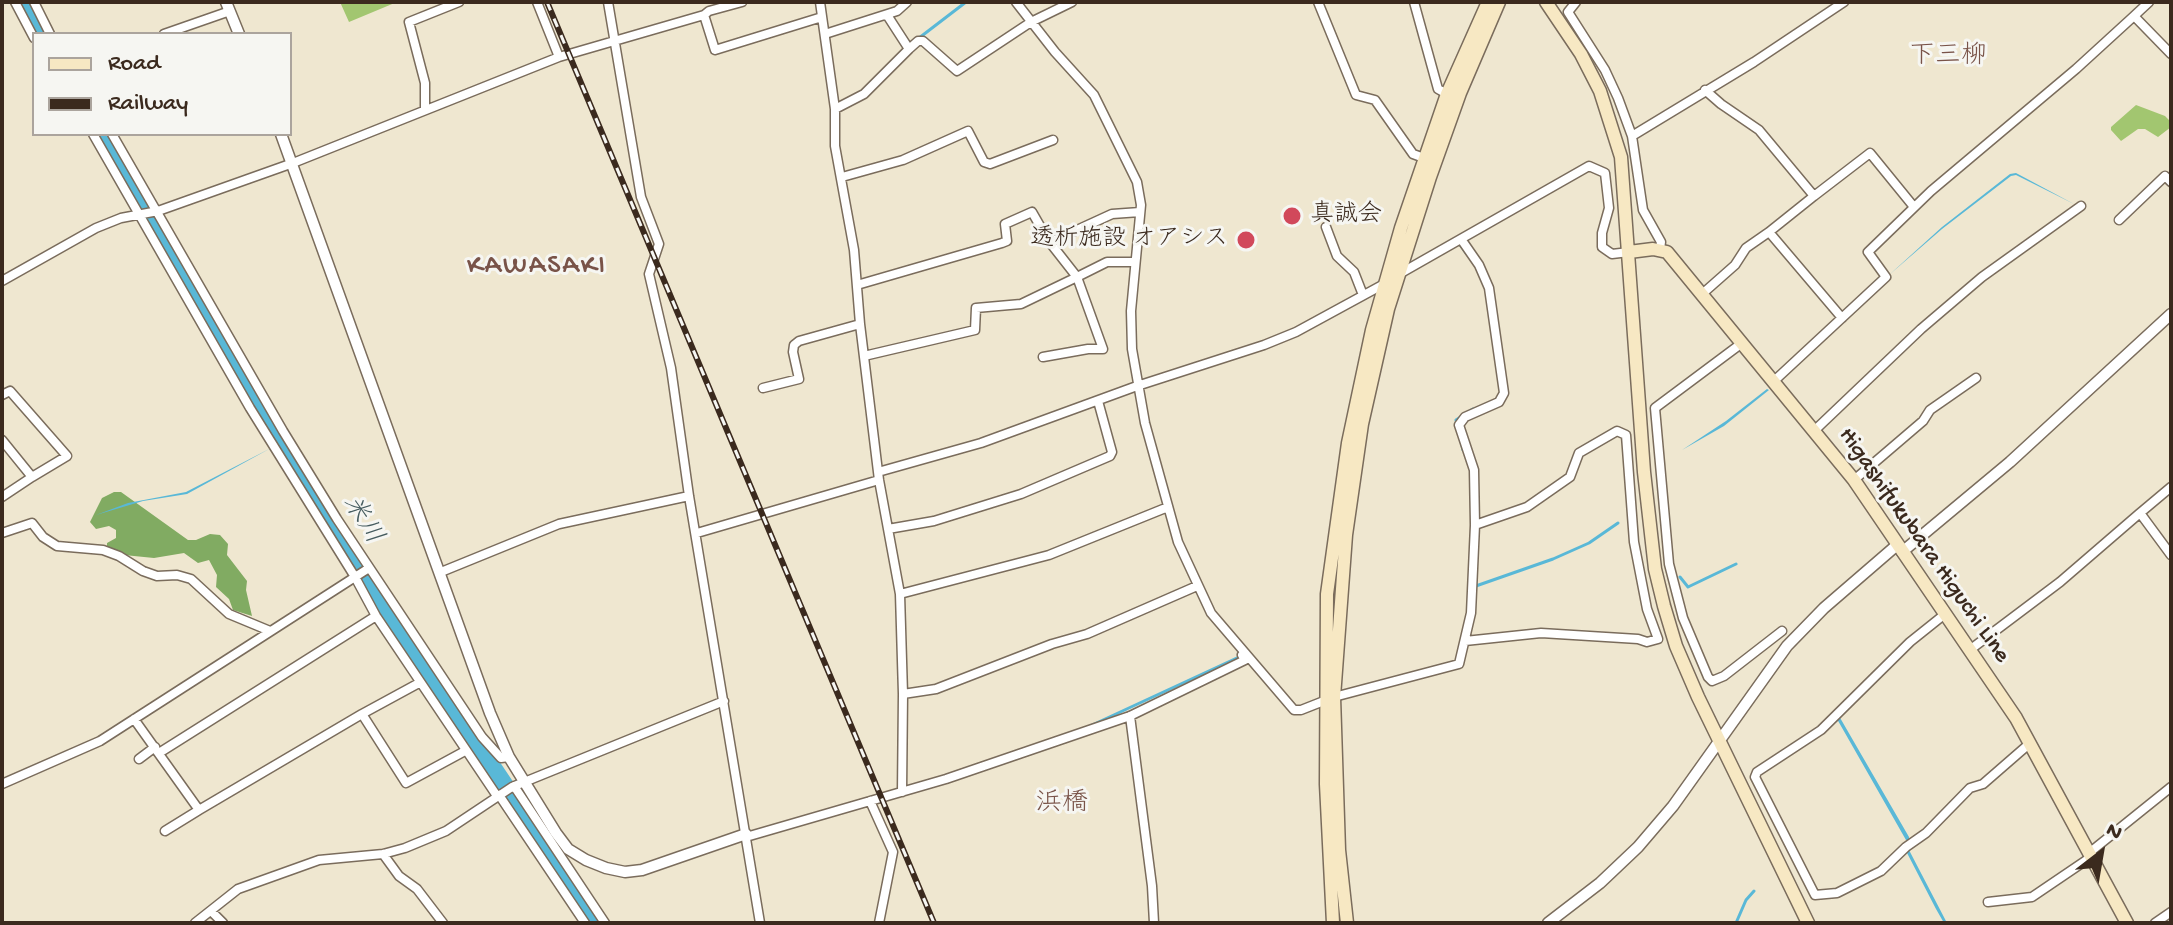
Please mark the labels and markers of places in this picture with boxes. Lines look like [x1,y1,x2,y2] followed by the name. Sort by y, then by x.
[1310,202,1382,230] place label: 真誠会
[1281,205,1303,227] marker: 真誠会
[1030,226,1228,254] place label: 透析施設 オアシス
[1235,229,1257,251] marker: 透析施設 オアシス

